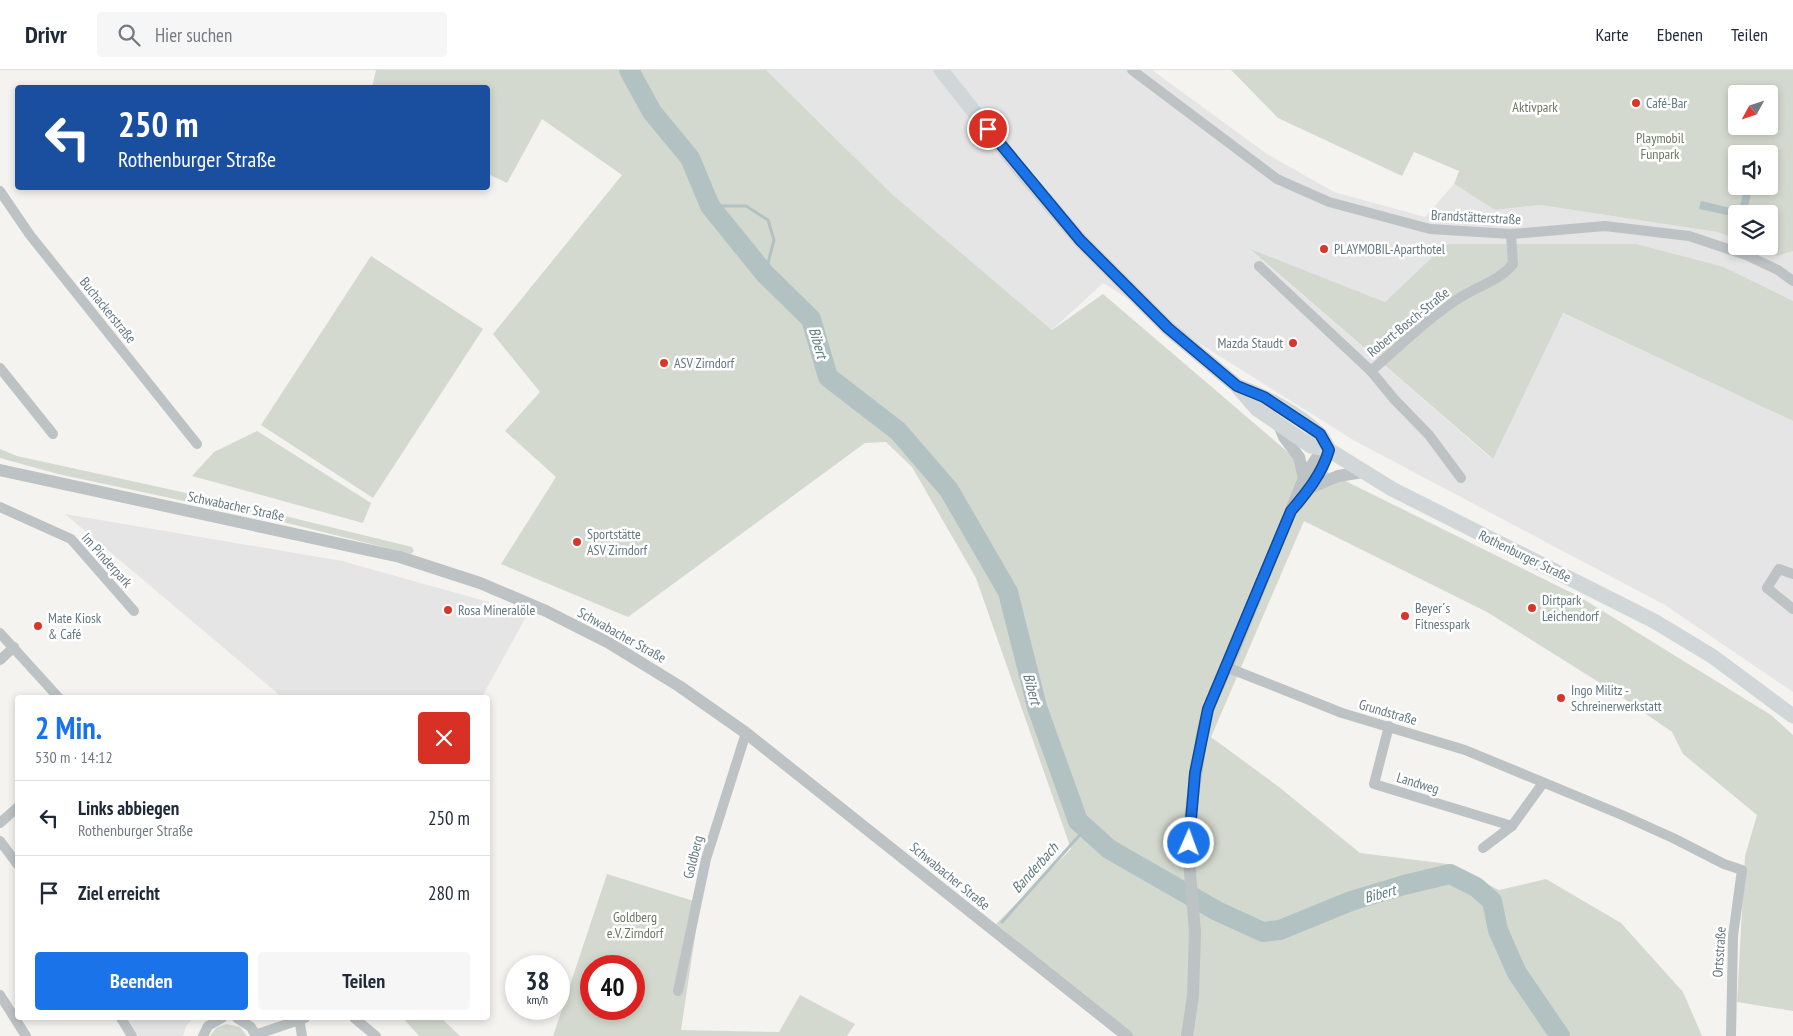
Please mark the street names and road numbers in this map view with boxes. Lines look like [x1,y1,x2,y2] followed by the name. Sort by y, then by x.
[1430,206,1522,228] street label: Brandstätterstraße
[76,273,140,347] street label: Buchackerstraße
[1363,283,1453,361] street label: Robert-Bosch-Straße
[186,487,286,525] street label: Schwabacher Straße
[1476,526,1574,586] street label: Rothenburger Straße
[78,529,137,592] street label: Im Pinderpark
[575,603,670,667] street label: Schwabacher Straße
[1357,695,1419,729] street label: Grundstraße
[1395,768,1441,798] street label: Landweg
[679,833,707,881] street label: Goldberg
[906,838,994,914] street label: Schwabacher Straße
[1708,926,1730,978] street label: Ortsstraße

